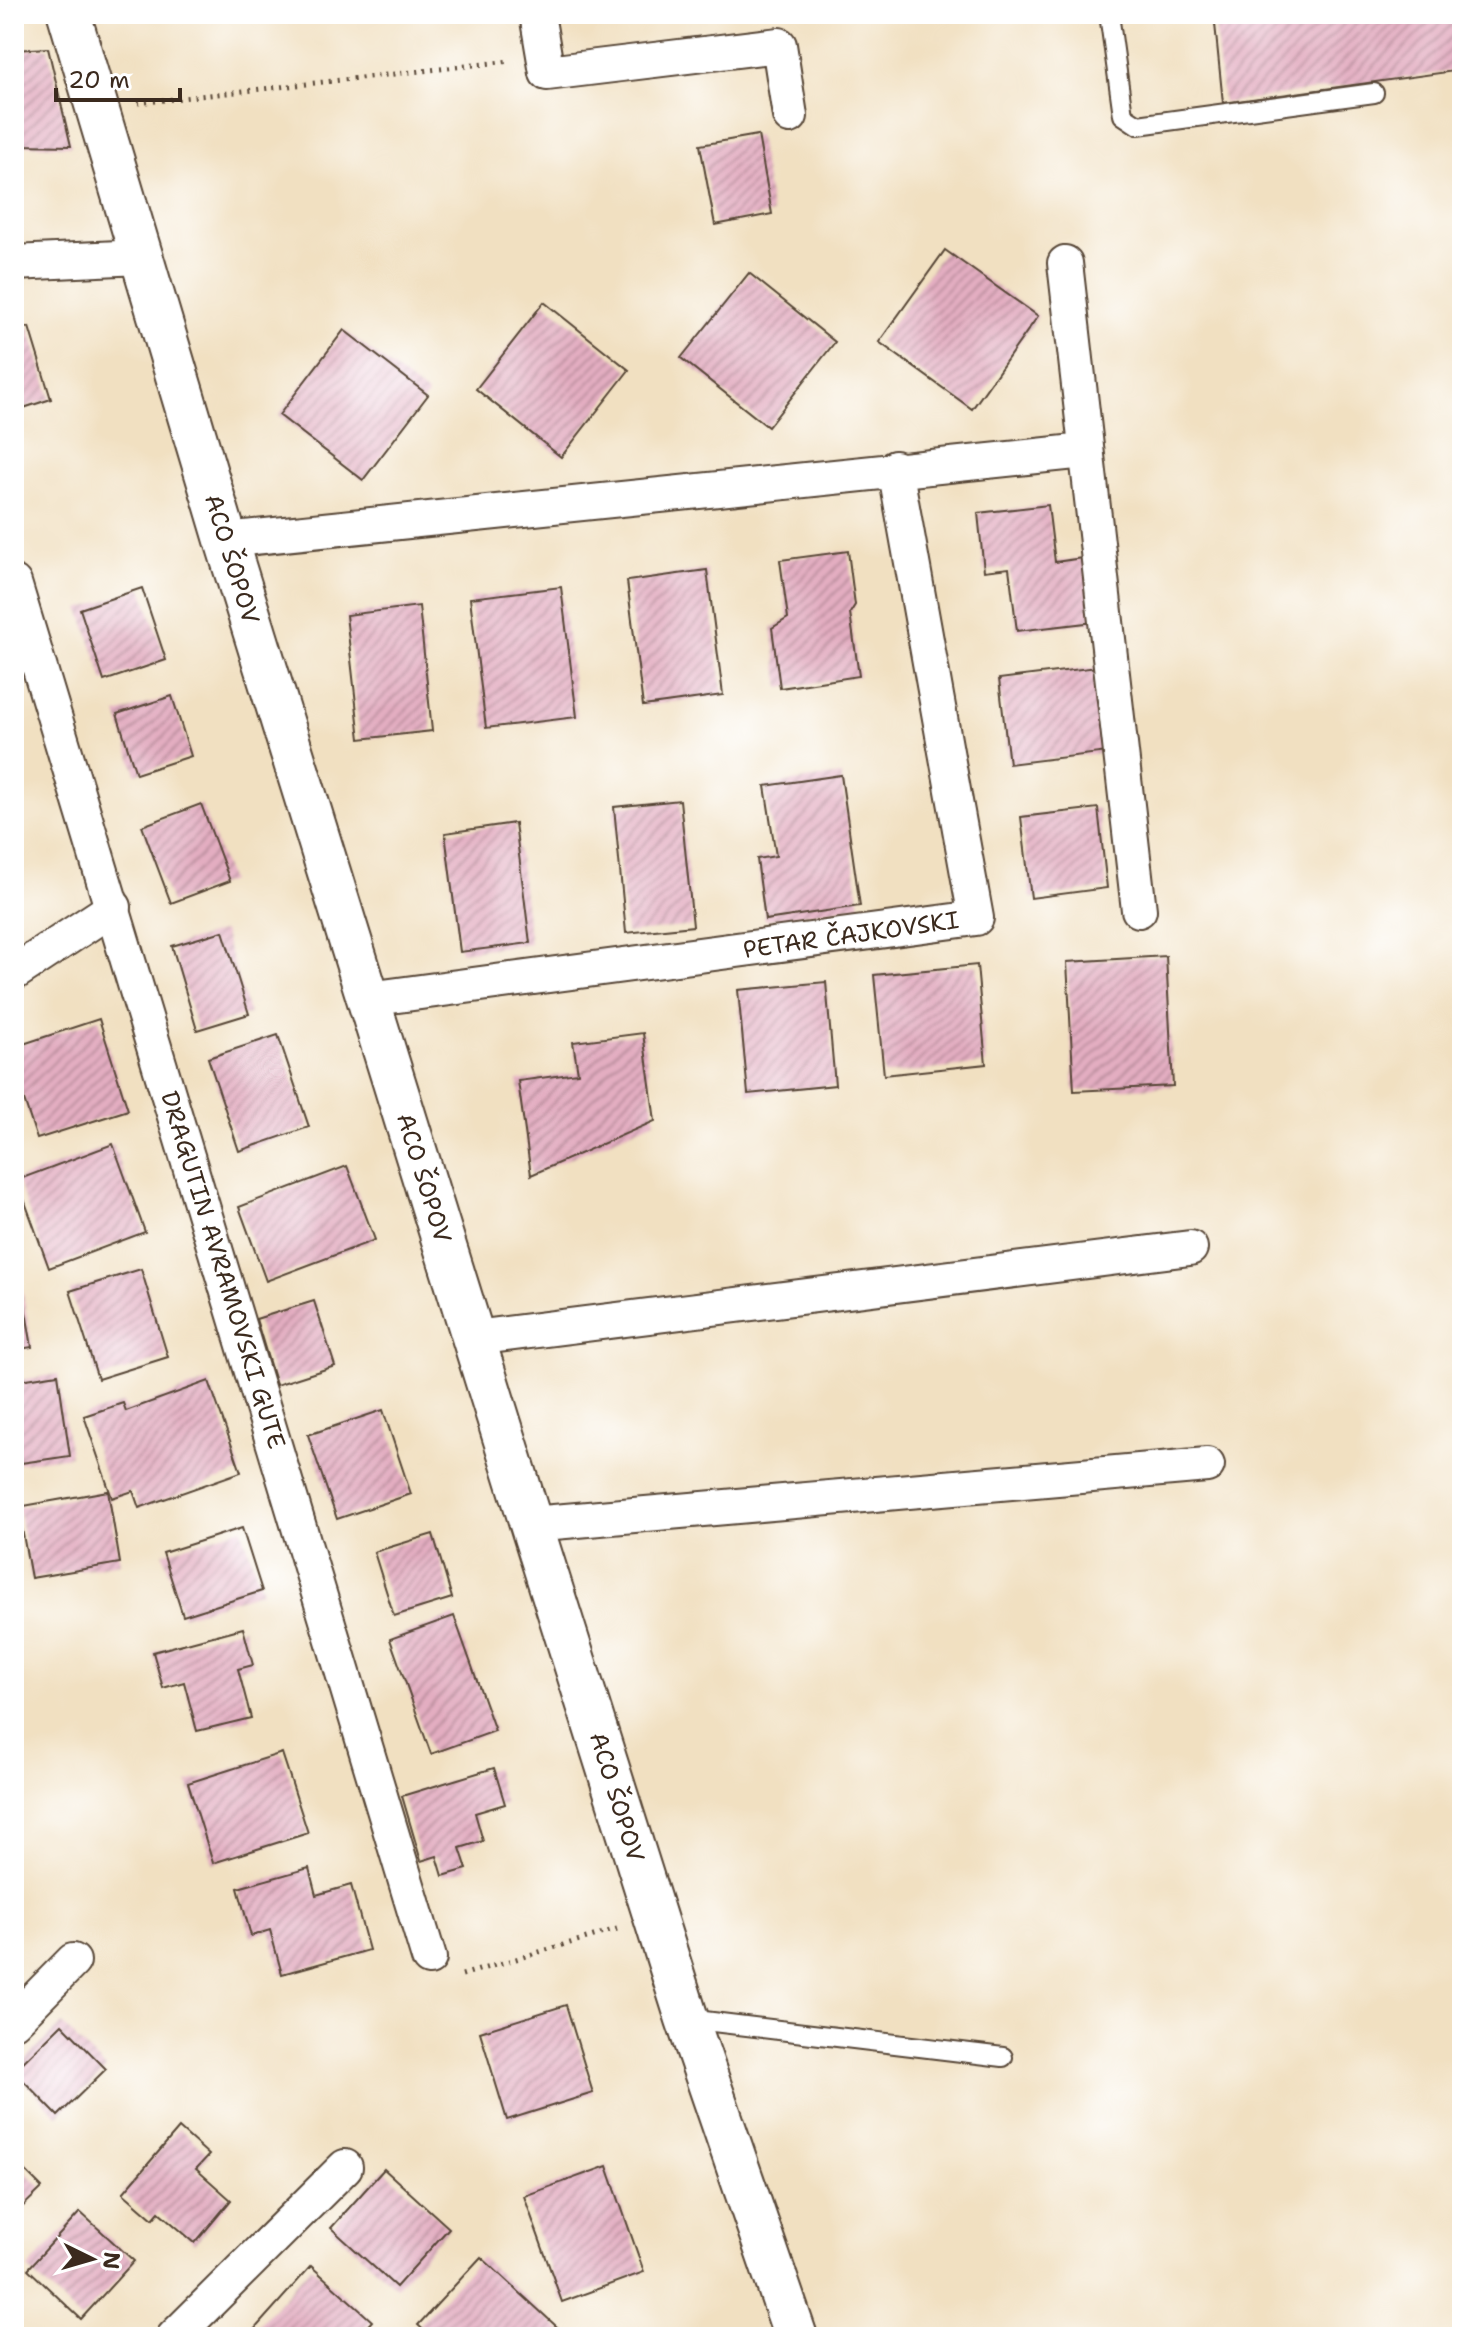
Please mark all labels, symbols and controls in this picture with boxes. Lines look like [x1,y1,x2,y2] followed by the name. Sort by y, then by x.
[56,52,180,102] scale bar
[68,64,130,96] text: 20 m
[197,490,267,628] street label: ACO ŠOPOV
[741,904,961,966] street label: PETAR ČAJKOVSKI
[153,1087,293,1453] street label: DRAGUTIN AVRAMOVSKI GUTE
[389,1109,459,1247] street label: ACO ŠOPOV
[582,1728,652,1866] street label: ACO ŠOPOV
[52,2219,132,2299] north arrow
[96,2251,127,2271] text: N

